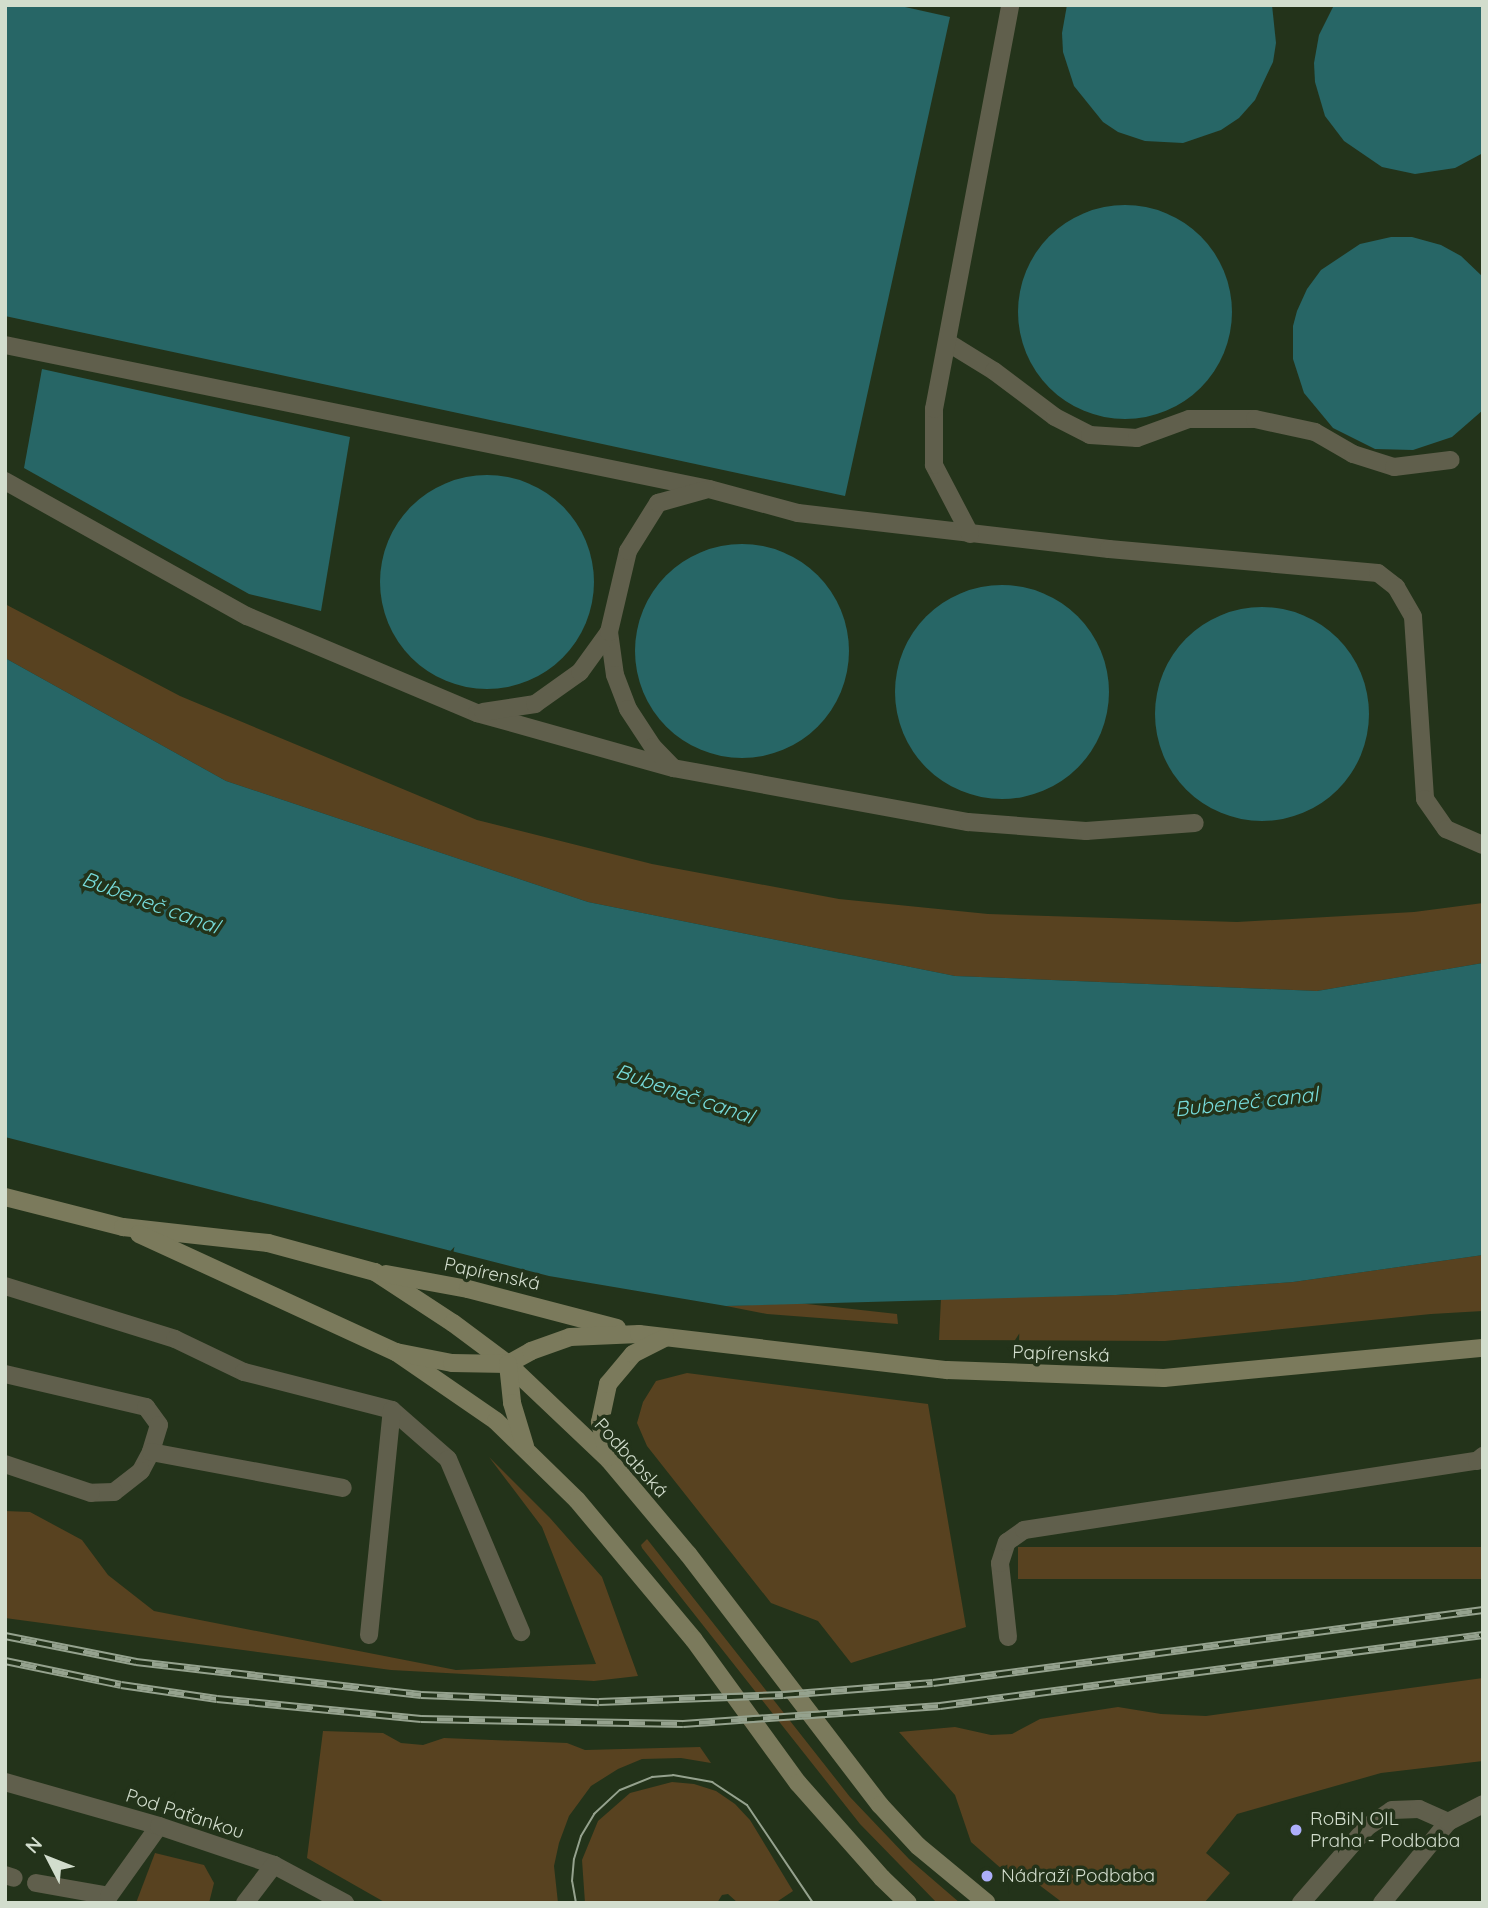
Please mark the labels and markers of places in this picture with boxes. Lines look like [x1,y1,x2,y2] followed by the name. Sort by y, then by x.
[1310,1808,1460,1852] place label: RoBiN OIL Praha - Podbaba
[1288,1822,1304,1838] marker: RoBiN OIL Praha - Podbaba
[1001,1865,1155,1887] place label: Nádraží Podbaba
[979,1868,995,1884] marker: Nádraží Podbaba

